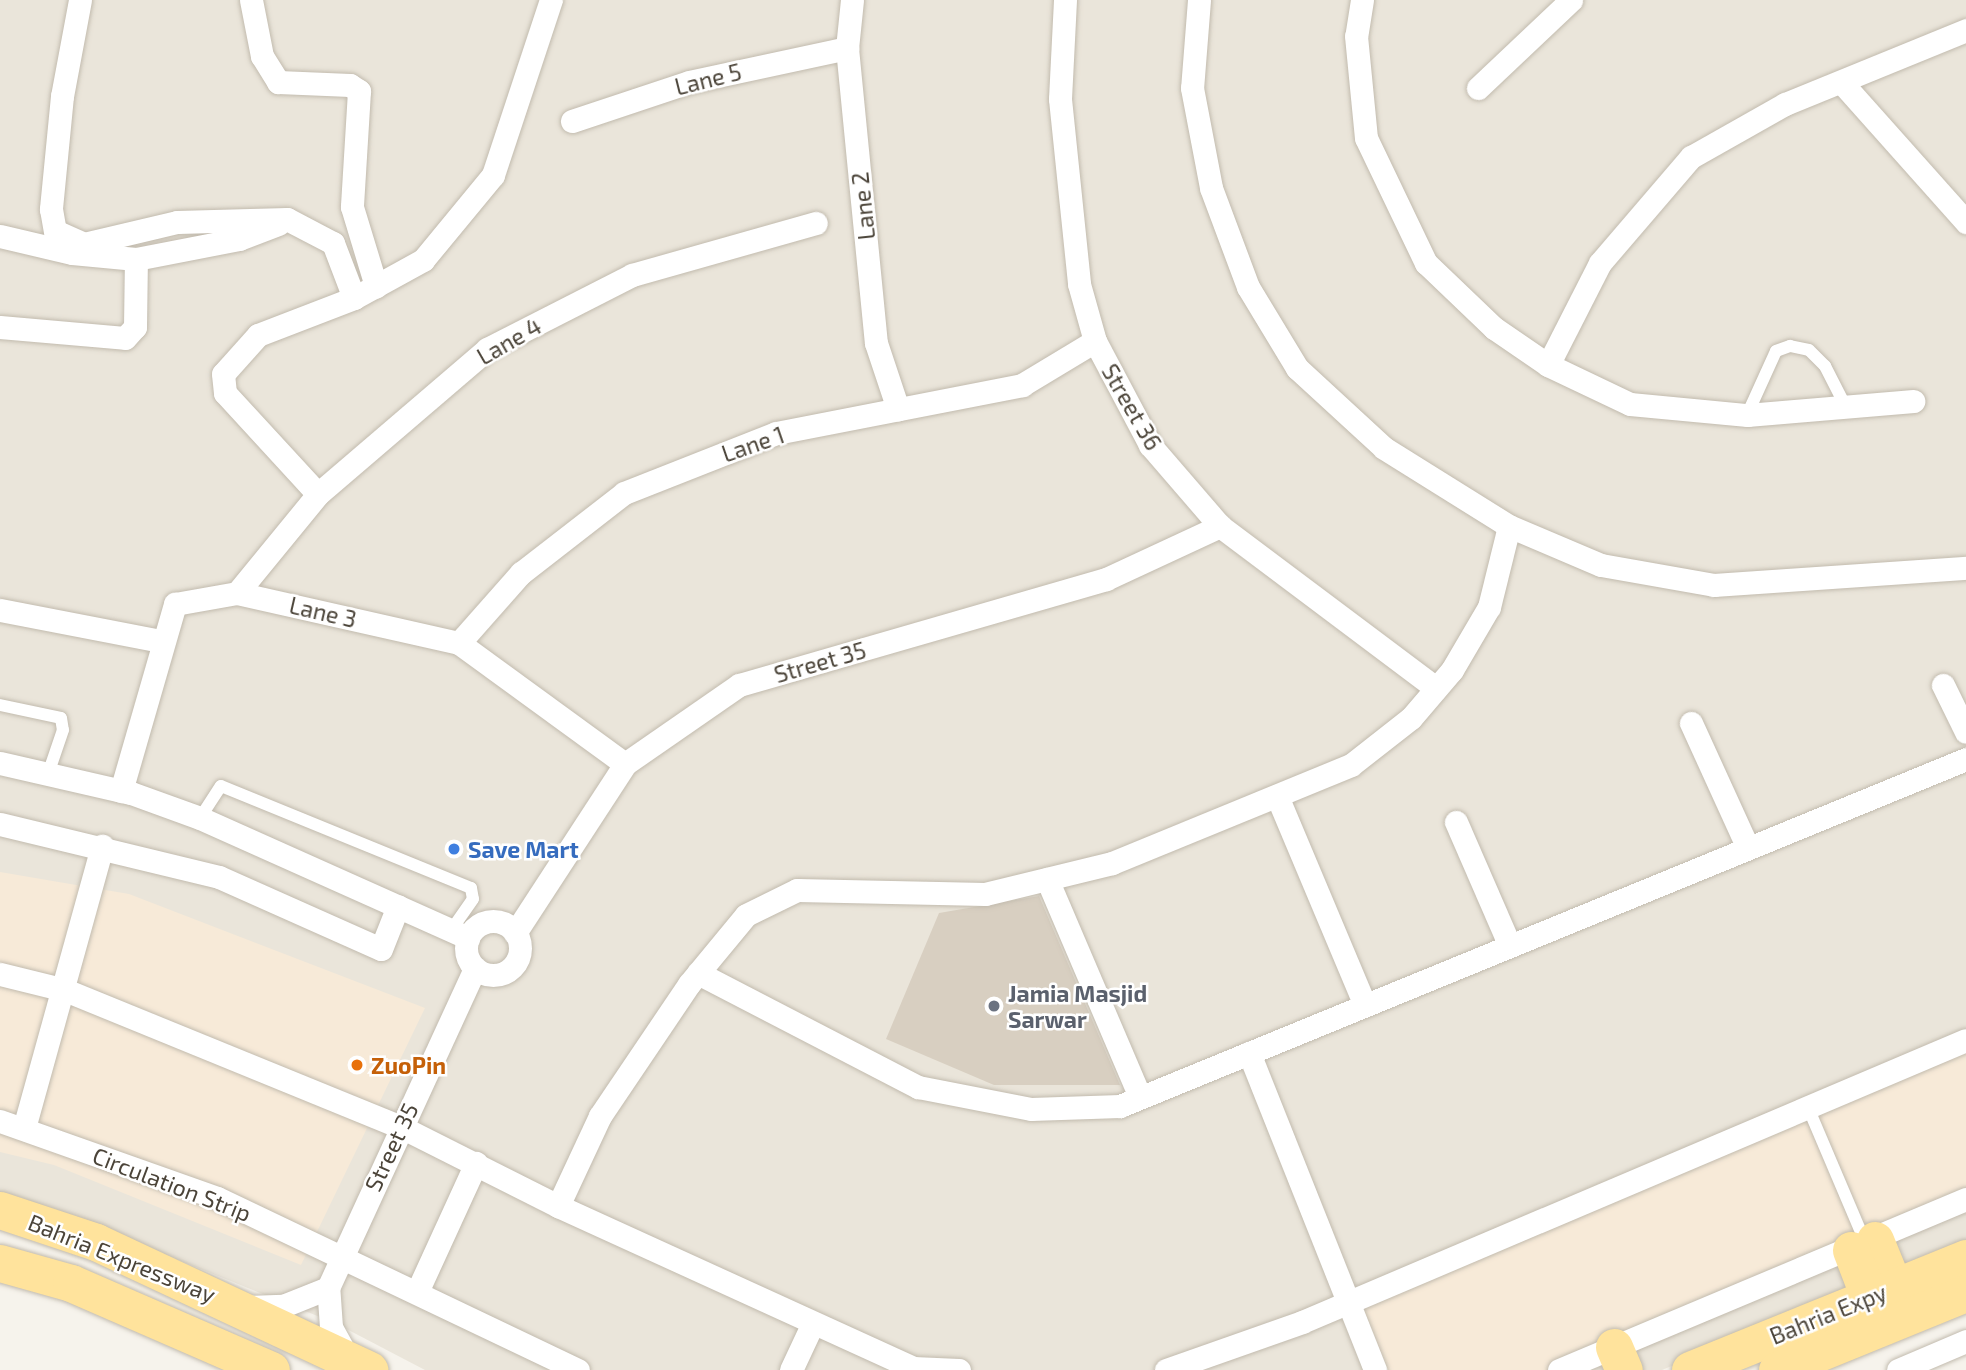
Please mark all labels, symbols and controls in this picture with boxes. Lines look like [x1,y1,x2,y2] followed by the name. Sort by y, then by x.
[672,57,744,101] street label: Lane 5
[846,171,880,241] street label: Lane 2
[472,312,546,370] street label: Lane 4
[1096,359,1168,455] street label: Street 36
[718,420,788,468] street label: Lane 1
[287,591,359,633] street label: Lane 3
[771,636,869,688] street label: Street 35
[468,835,579,863] place label: Save Mart
[446,841,462,857] marker: Save Mart
[1008,979,1147,1033] place label: Jamia Masjid Sarwar
[986,998,1002,1014] marker: Jamia Masjid Sarwar
[371,1051,446,1079] place label: ZuoPin
[349,1057,365,1073] marker: ZuoPin
[359,1098,423,1196] street label: Street 35
[89,1141,255,1227] street label: Circulation Strip
[24,1208,220,1308] street label: Bahria Expressway
[1766,1278,1890,1350] street label: Bahria Expy

